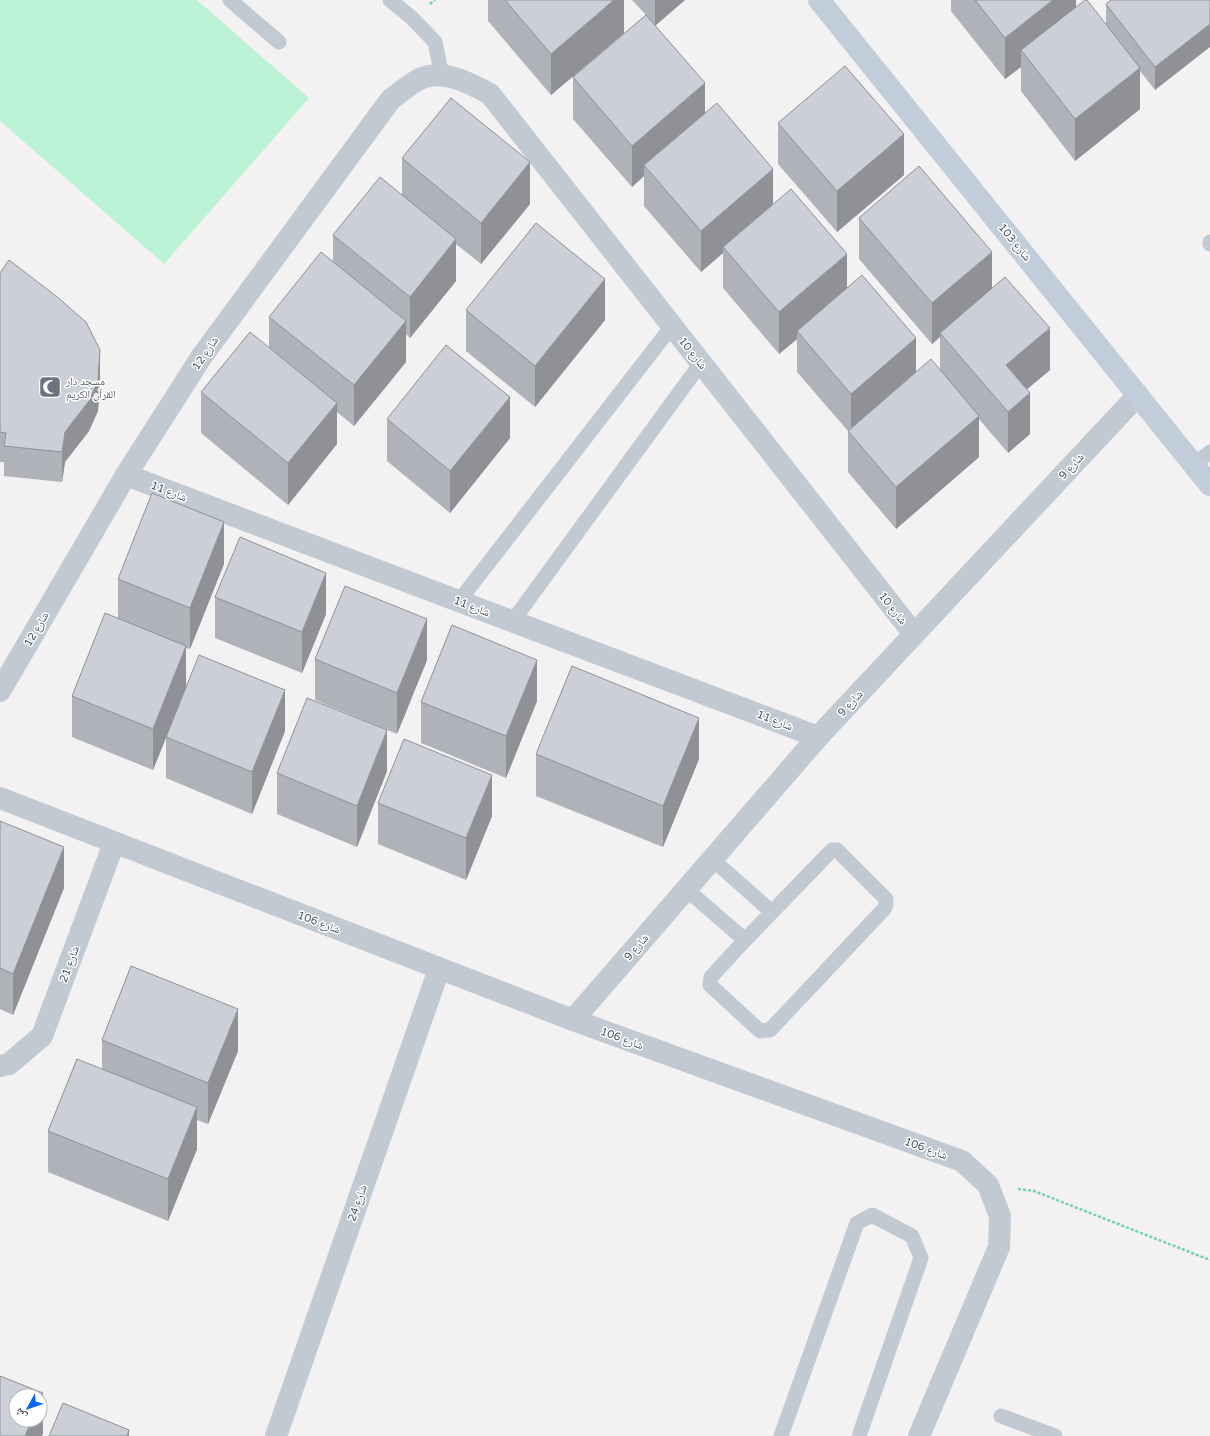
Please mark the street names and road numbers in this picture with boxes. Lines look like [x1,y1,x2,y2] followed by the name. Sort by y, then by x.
[996,221,1034,264] street label: شارع 103
[190,334,221,373] street label: شارع 12
[676,334,709,372] street label: شارع 10
[1056,451,1087,482] street label: شارع 9
[149,479,189,504] street label: شارع 11
[876,589,909,627] street label: شارع 10
[452,594,492,619] street label: شارع 11
[21,610,51,649] street label: شارع 12
[835,688,866,719] street label: شارع 9
[755,708,795,733] street label: شارع 11
[296,908,342,937] street label: شارع 106
[621,931,651,963] street label: شارع 9
[57,944,82,984] street label: شارع 21
[599,1025,645,1052] street label: شارع 106
[903,1135,949,1162] street label: شارع 106
[345,1183,370,1223] street label: شارع 24

